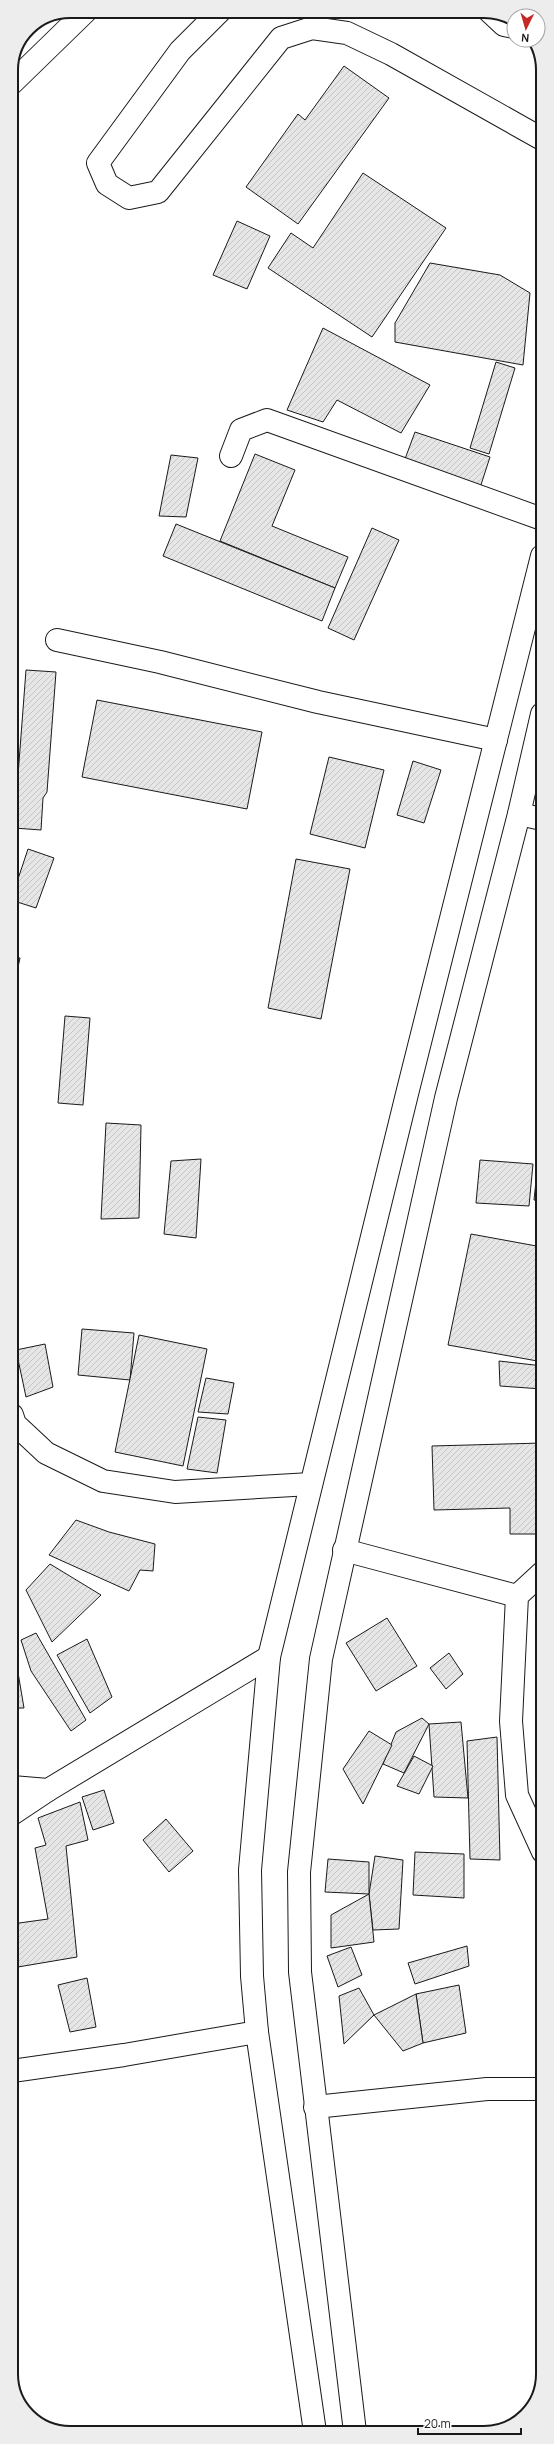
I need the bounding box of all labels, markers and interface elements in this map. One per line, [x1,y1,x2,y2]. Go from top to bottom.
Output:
north arrow [506,8,546,48]
text: N [520,31,530,46]
scale bar [418,2410,521,2436]
text: 20 m [424,2415,451,2432]

